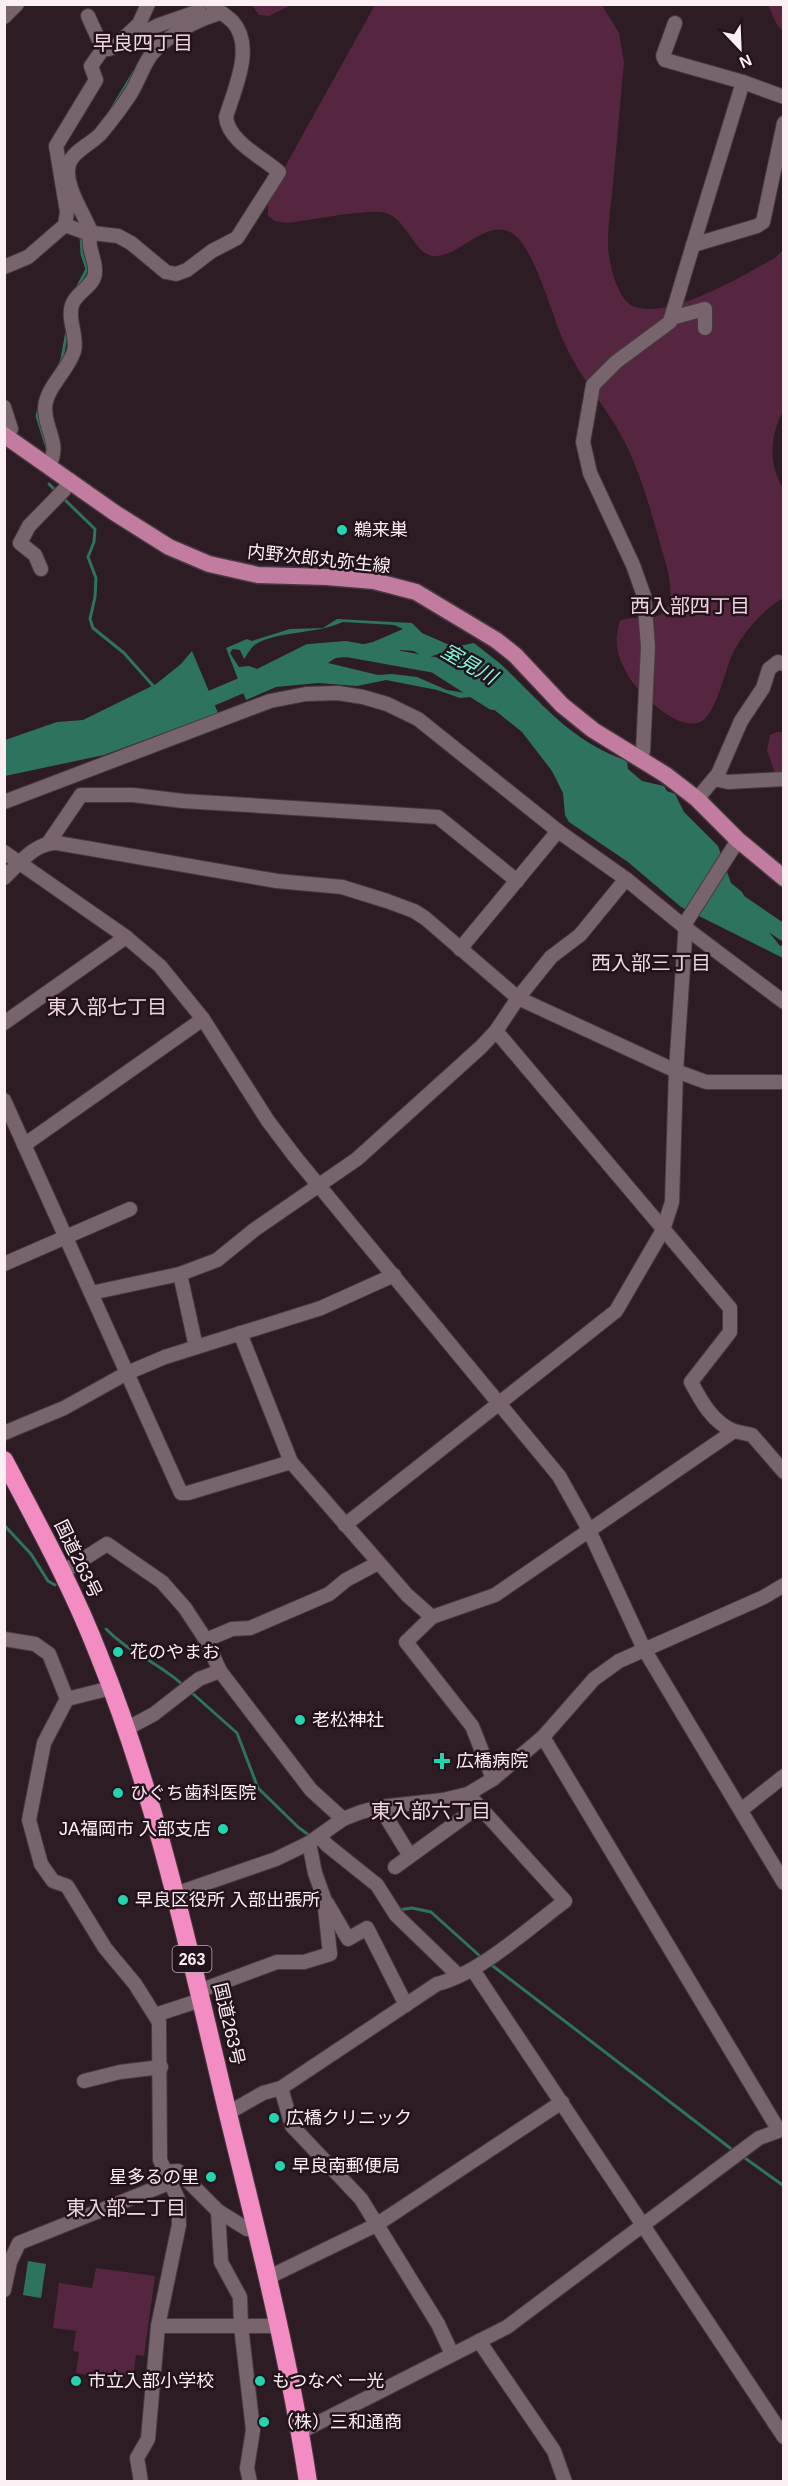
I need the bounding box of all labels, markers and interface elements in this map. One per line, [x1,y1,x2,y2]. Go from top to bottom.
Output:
north arrow [710,18,770,78]
district label: 早良四丁目 [93,32,193,54]
text: N [737,51,754,71]
place label: 鵜来巣 [354,520,408,540]
marker: 鵜来巣 [335,523,349,537]
street label: 内野次郎丸弥生線 [246,542,392,576]
district label: 西入部四丁目 [630,595,750,617]
water label: 室見川 [438,639,502,690]
district label: 西入部三丁目 [591,952,711,974]
district label: 東入部七丁目 [47,996,167,1018]
street label: 国道263号 [51,1517,105,1601]
place label: 花のやまお [130,1642,220,1662]
marker: 花のやまお [111,1645,125,1659]
place label: 老松神社 [312,1710,384,1730]
marker: 老松神社 [293,1713,307,1727]
place label: 広橋病院 [456,1751,528,1771]
marker: 広橋病院 [433,1752,451,1770]
place label: ひぐち歯科医院 [130,1783,256,1803]
marker: ひぐち歯科医院 [111,1786,125,1800]
district label: 東入部六丁目 [371,1800,491,1822]
place label: JA福岡市 入部支店 [59,1819,211,1839]
marker: JA福岡市 入部支店 [216,1822,230,1836]
place label: 早良区役所 入部出張所 [135,1890,320,1910]
marker: 早良区役所 入部出張所 [116,1893,130,1907]
road number: 263 [172,1946,212,1972]
street label: 国道263号 [210,1981,248,2067]
place label: 広橋クリニック [286,2108,412,2128]
marker: 広橋クリニック [267,2111,281,2125]
place label: 早良南郵便局 [292,2156,400,2176]
marker: 早良南郵便局 [273,2159,287,2173]
place label: 星多るの里 [109,2167,199,2187]
marker: 星多るの里 [204,2170,218,2184]
district label: 東入部二丁目 [66,2197,186,2219]
place label: 市立入部小学校 [88,2371,214,2391]
place label: もつなべ 一光 [272,2371,384,2391]
marker: 市立入部小学校 [69,2374,83,2388]
marker: もつなべ 一光 [253,2374,267,2388]
place label: （株）三和通商 [276,2412,402,2432]
marker: （株）三和通商 [257,2415,271,2429]

